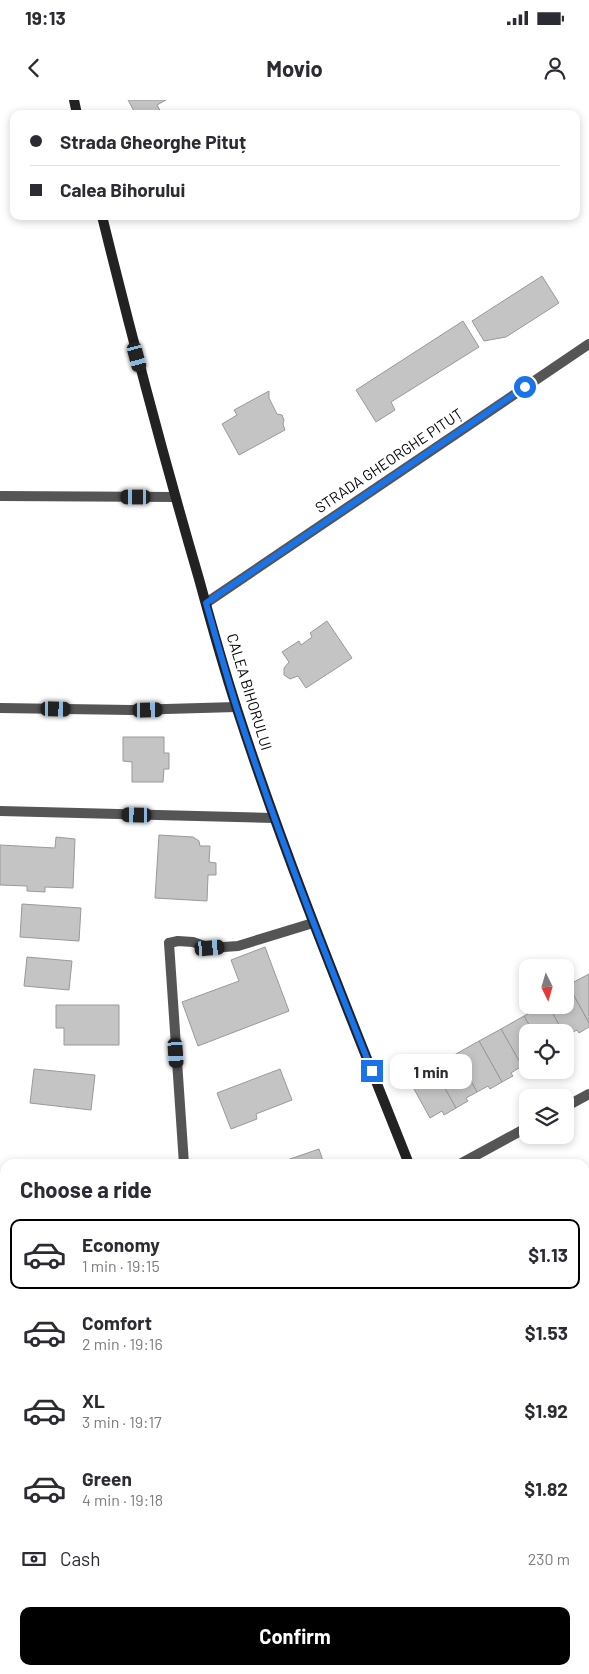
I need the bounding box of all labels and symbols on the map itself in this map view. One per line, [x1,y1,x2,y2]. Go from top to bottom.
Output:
car [125,341,148,373]
route start [514,376,536,398]
street label: STRADA GHEORGHE PITUȚ [311,404,466,516]
car [121,490,151,505]
street label: CALEA BIHORULUI [224,631,276,752]
car [40,701,71,717]
car [132,702,163,718]
car [121,807,152,823]
car [194,939,225,957]
north arrow [519,959,574,1014]
car [167,1038,184,1068]
callout: 1 min [390,1054,472,1088]
route end [361,1060,383,1082]

